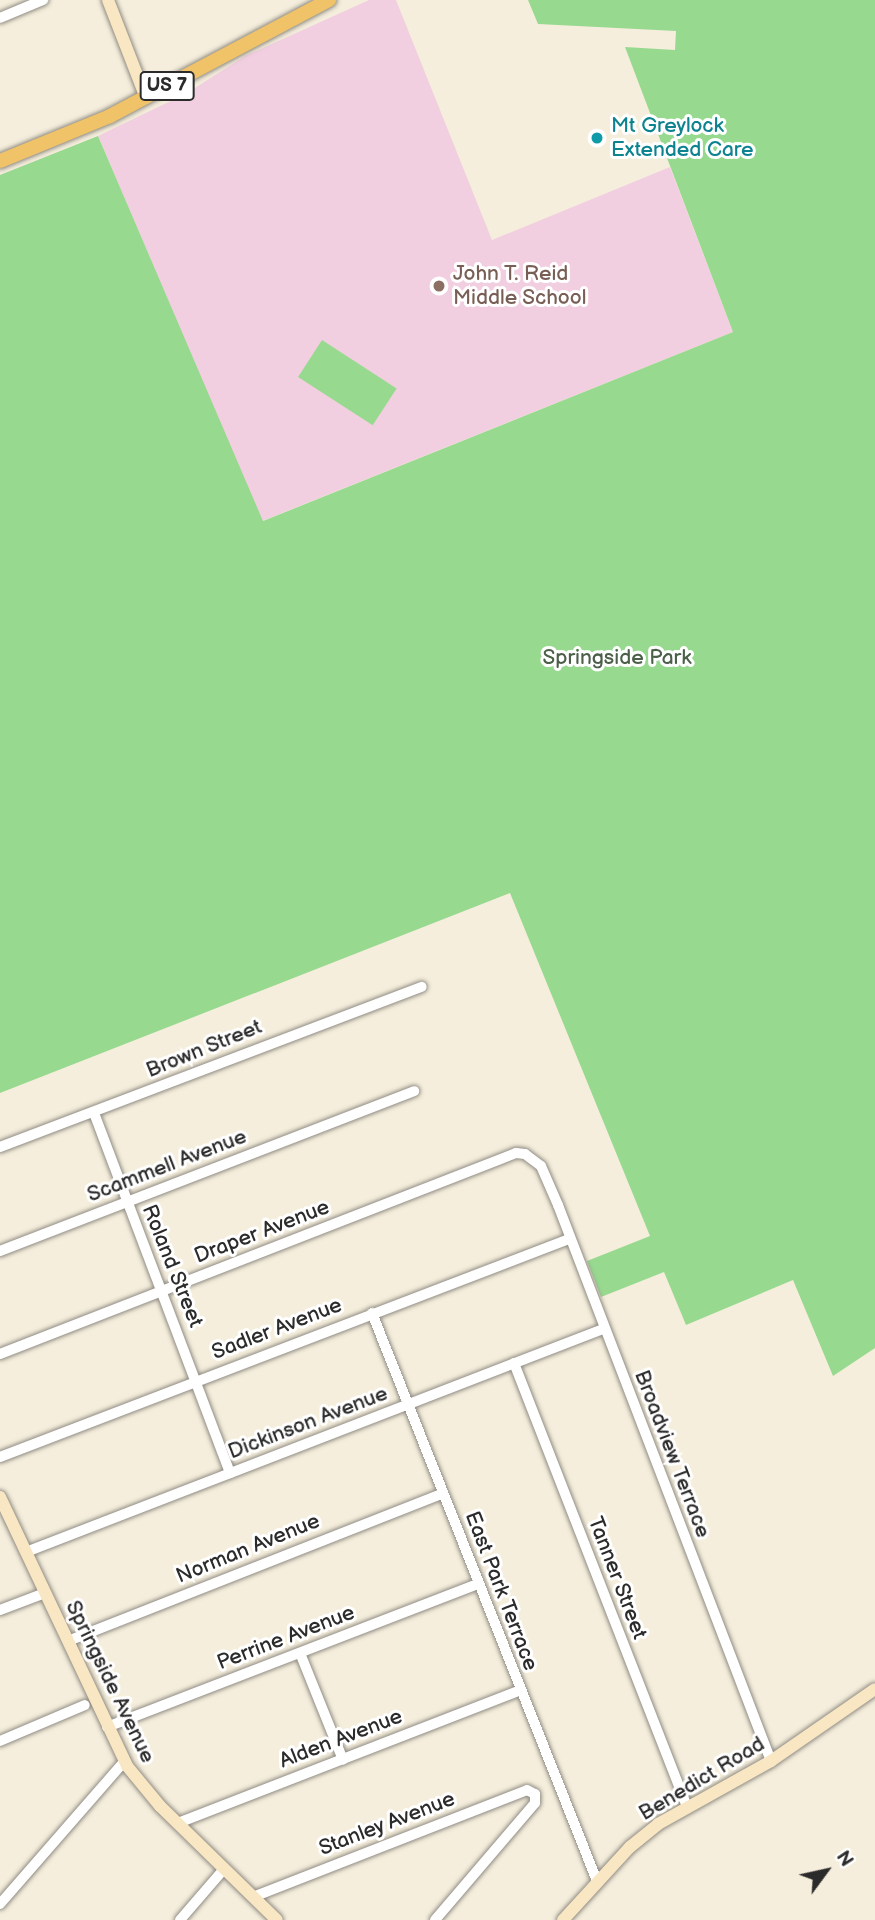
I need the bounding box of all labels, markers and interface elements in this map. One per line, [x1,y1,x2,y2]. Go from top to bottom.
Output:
road number: US 7 [139,71,195,102]
place label: Mt Greylock Extended Care [611,113,753,163]
marker: Mt Greylock Extended Care [589,130,605,146]
place label: John T. Reid Middle School [453,261,587,311]
marker: John T. Reid Middle School [431,278,447,294]
park label: Springside Park [543,645,691,671]
street label: Brown Street [142,1014,266,1084]
street label: Scammell Avenue [84,1124,250,1208]
street label: Draper Avenue [191,1195,333,1269]
street label: Roland Street [136,1201,208,1331]
street label: Sadler Avenue [208,1293,346,1365]
street label: Broadview Terrace [628,1367,716,1541]
street label: Dickinson Avenue [225,1381,391,1465]
street label: East Park Terrace [459,1508,543,1674]
street label: Norman Avenue [173,1509,323,1589]
street label: Tanner Street [582,1513,652,1643]
street label: Springside Avenue [60,1597,160,1767]
street label: Perrine Avenue [214,1600,358,1676]
street label: Alden Avenue [276,1704,406,1774]
street label: Benedict Road [635,1732,769,1826]
street label: Stanley Avenue [315,1786,459,1862]
north arrow [791,1836,861,1906]
text: N [830,1847,858,1872]

